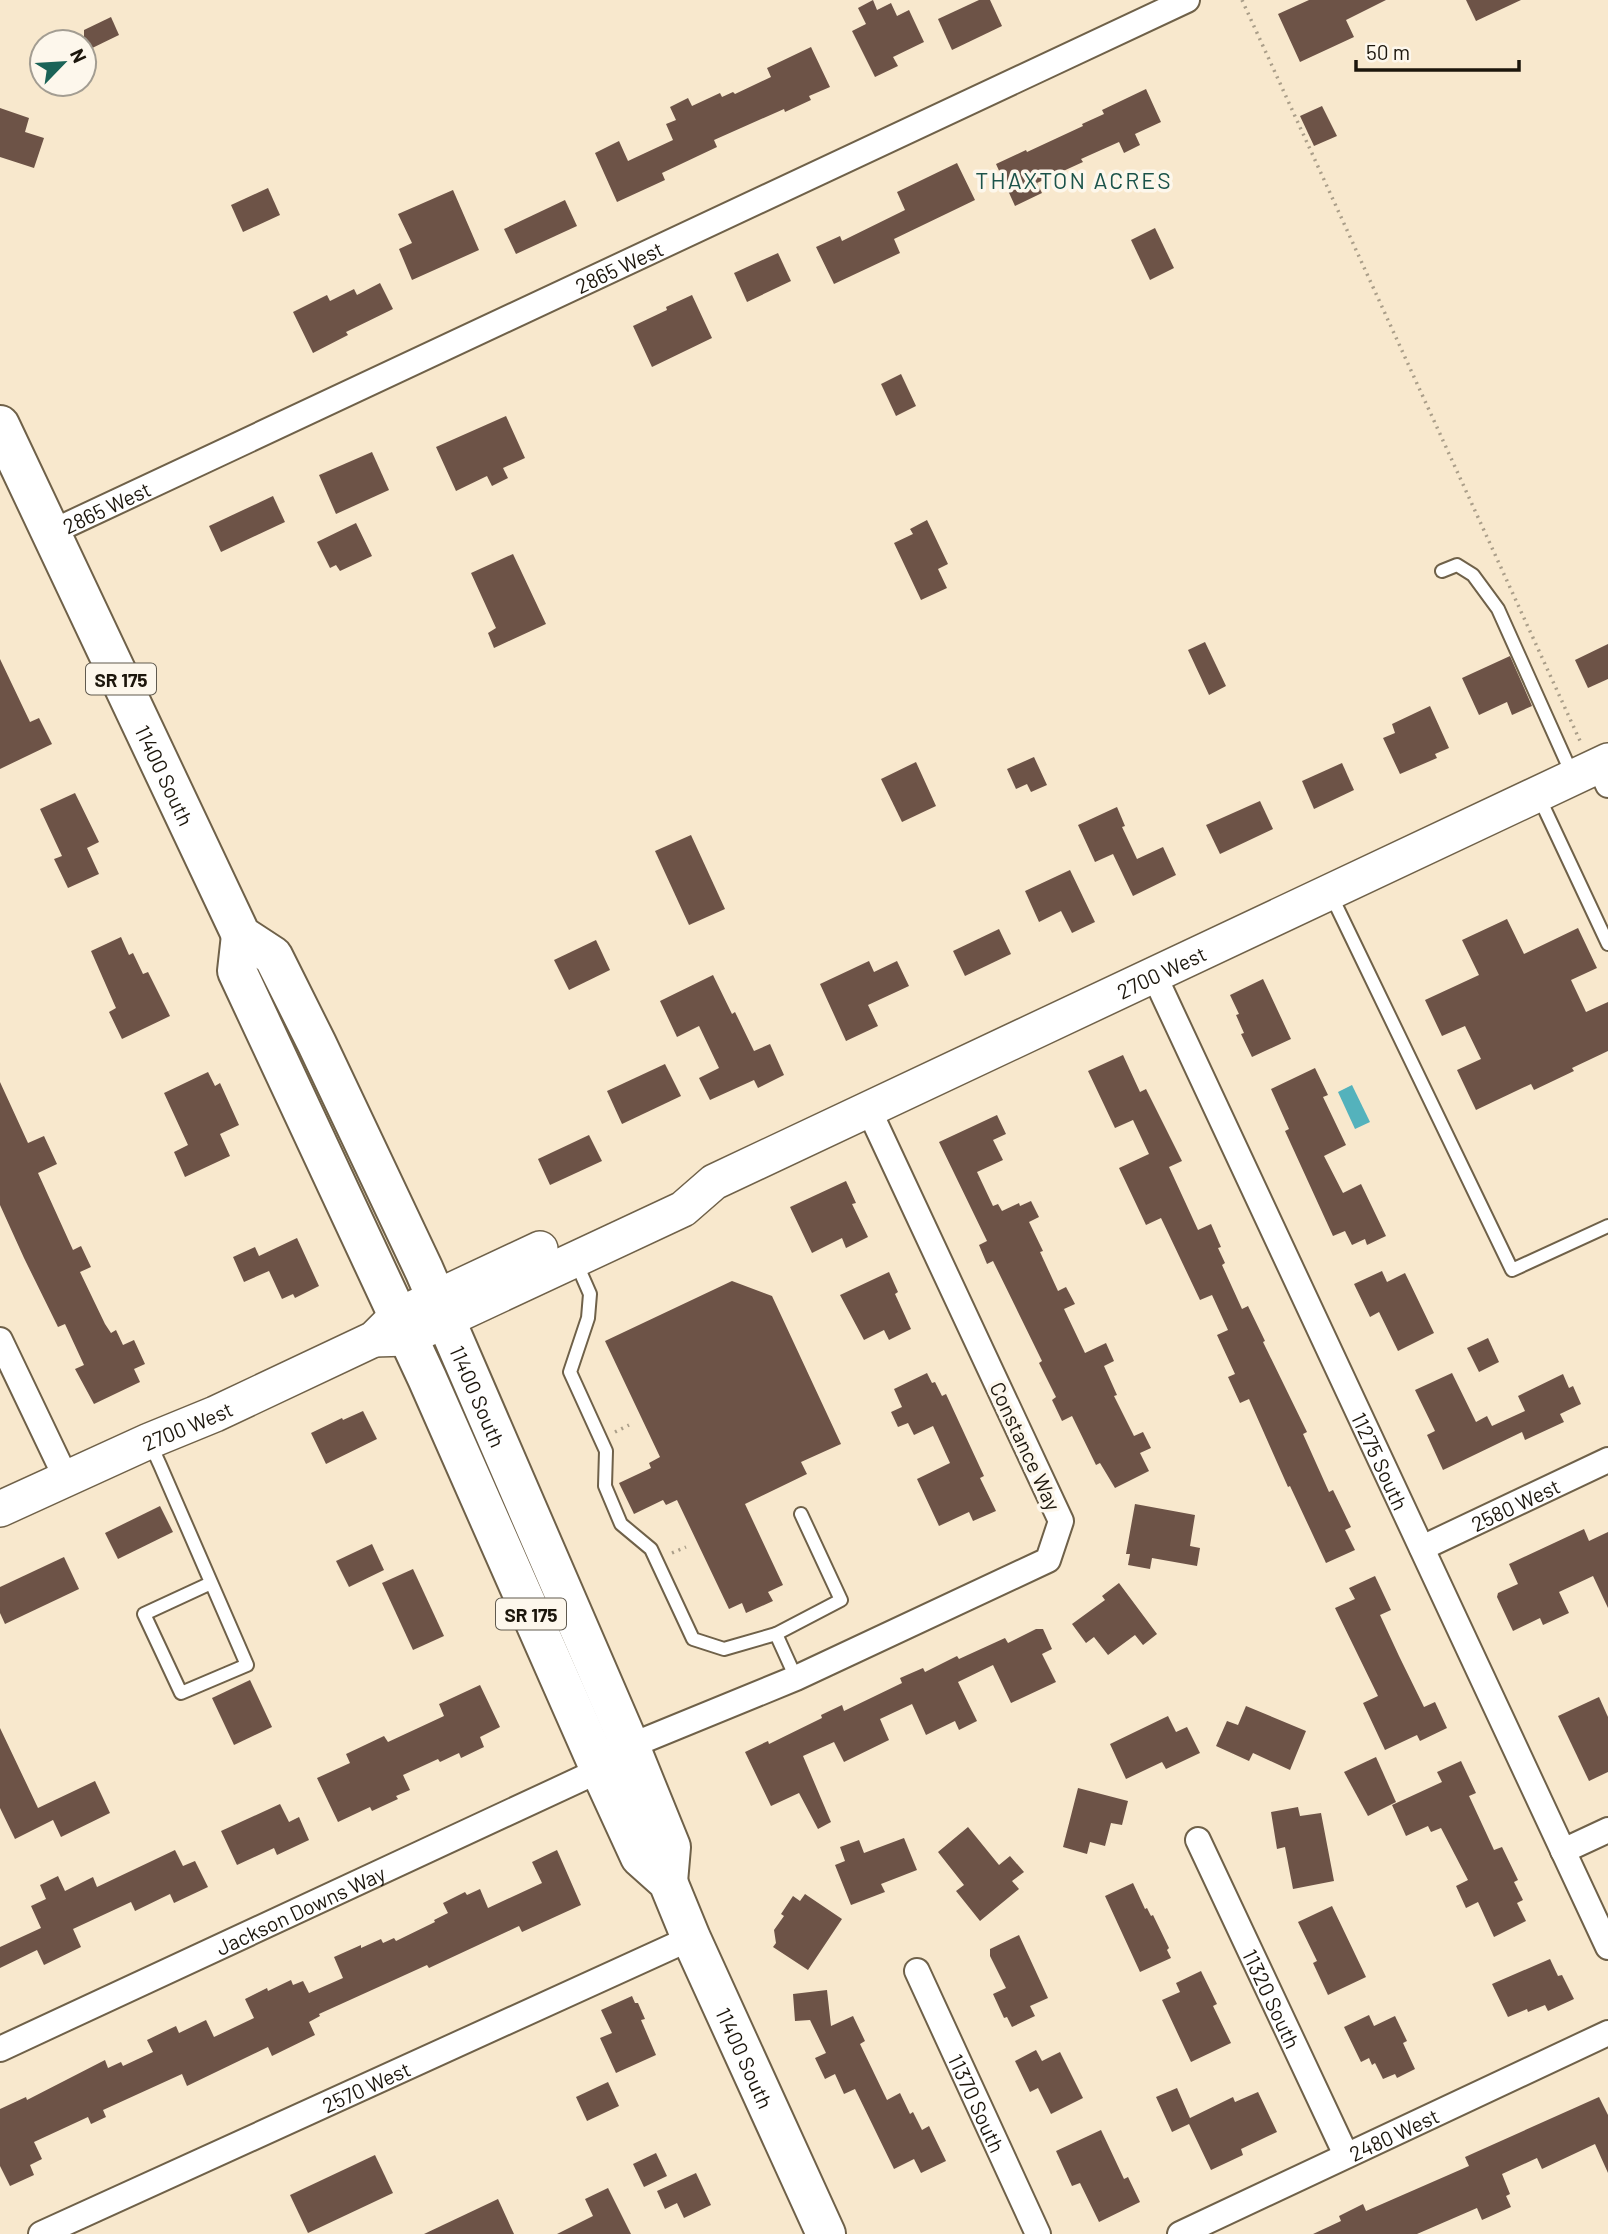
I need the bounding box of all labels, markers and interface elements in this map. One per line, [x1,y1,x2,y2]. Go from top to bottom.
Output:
north arrow [28,28,98,98]
scale bar [1356,28,1519,72]
text: 50 m [1366,39,1410,64]
text: N [66,45,92,66]
district label: THAXTON ACRES [975,166,1173,194]
street label: 2865 West [571,235,667,298]
street label: 2865 West [58,475,154,538]
road number: SR 175 [86,664,156,694]
street label: 11400 South [131,721,200,829]
street label: 2700 West [1113,940,1210,1003]
street label: 11400 South [446,1341,511,1451]
street label: Constance Way [985,1378,1067,1515]
street label: 2700 West [138,1395,236,1455]
street label: 11275 South [1347,1408,1414,1513]
street label: 2580 West [1467,1472,1564,1536]
road number: SR 175 [496,1598,566,1630]
street label: Jackson Downs Way [212,1859,389,1960]
street label: 11320 South [1238,1945,1306,2052]
street label: 11400 South [712,2003,779,2112]
street label: 11370 South [944,2050,1011,2156]
street label: 2570 West [318,2055,414,2117]
street label: 2480 West [1345,2102,1442,2165]

